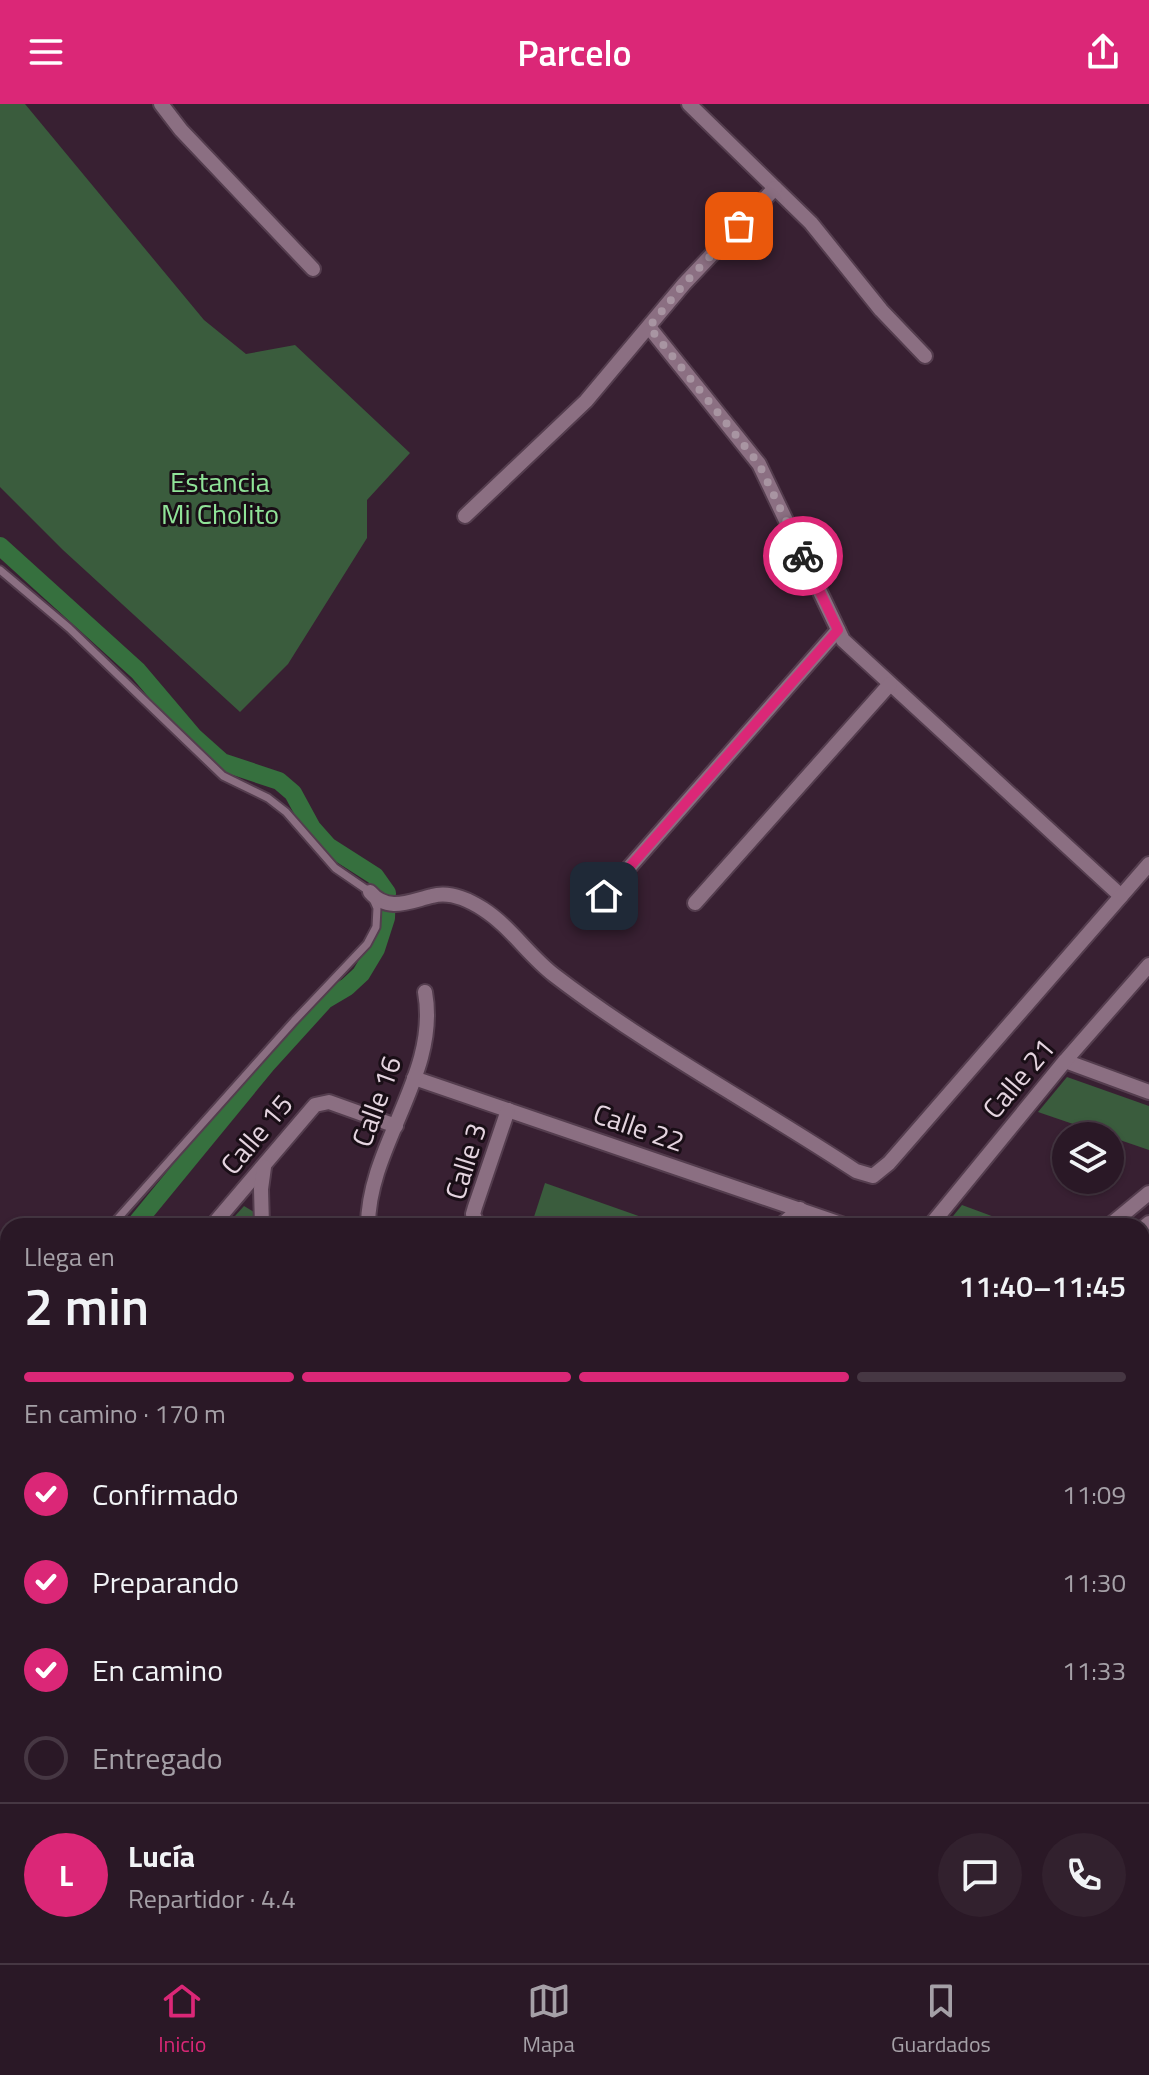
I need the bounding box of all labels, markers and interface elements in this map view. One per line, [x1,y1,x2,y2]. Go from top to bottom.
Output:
text: Parcelo [517,25,632,80]
icon: menu [24,30,68,74]
icon: share [1081,30,1125,74]
pin [705,192,773,260]
icon: bag [717,204,761,248]
park label: Estancia Mi Cholito [161,460,279,535]
courier [763,516,843,596]
icon: bike [781,534,825,578]
pin [570,862,638,930]
icon: home [582,874,626,918]
street label: Calle 21 [971,1028,1065,1128]
street label: Calle 16 [340,1050,412,1152]
street label: Calle 15 [209,1084,303,1184]
street label: Calle 22 [588,1091,690,1163]
street label: Calle 3 [433,1117,497,1205]
map controls [1052,1122,1124,1194]
button: layers [1052,1122,1124,1194]
text: Llega en [24,1237,115,1276]
text: 11:40–11:45 [959,1263,1126,1309]
text: 2 min [24,1266,149,1345]
text: En camino · 170 m [24,1394,226,1433]
text: Confirmado [92,1471,239,1517]
icon: check [24,1472,68,1516]
text: 11:09 [1062,1475,1126,1514]
text: Preparando [92,1559,239,1605]
icon: check [24,1560,68,1604]
text: 11:30 [1062,1563,1126,1602]
text: En camino [92,1647,223,1693]
icon: check [24,1648,68,1692]
text: 11:33 [1062,1651,1126,1690]
text: Entregado [92,1735,223,1781]
text: Lucía [128,1833,195,1879]
button: chat [938,1833,1022,1917]
button: phone [1042,1833,1126,1917]
text: L [59,1852,73,1898]
text: Repartidor · 4.4 [128,1879,296,1918]
tab: Inicio [158,1979,206,2061]
tab: Mapa [523,1979,575,2061]
tab: Guardados [891,1979,991,2061]

